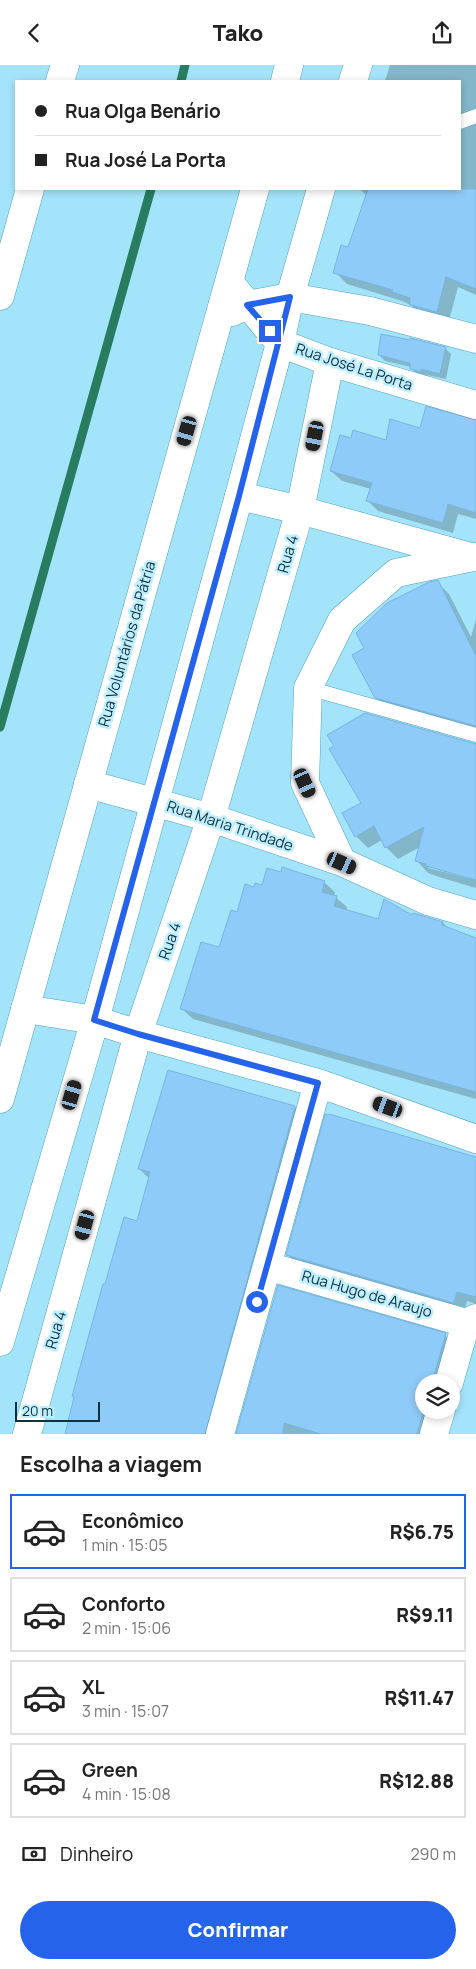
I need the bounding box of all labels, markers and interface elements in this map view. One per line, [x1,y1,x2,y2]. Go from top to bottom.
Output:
text: Tako [213,18,263,48]
icon: back [20,19,48,47]
icon: share [428,19,456,47]
text: Rua Olga Benário [65,98,221,124]
text: Rua José La Porta [65,147,226,173]
route end [259,320,281,342]
street label: Rua José La Porta [293,338,415,395]
car [175,415,198,447]
car [304,420,325,452]
street label: Rua 4 [272,532,303,575]
street label: Rua Voluntários da Pátria [93,559,160,729]
car [292,766,317,800]
street label: Rua Maria Trindade [164,795,296,856]
car [325,850,358,876]
street label: Rua 4 [153,919,186,962]
car [60,1079,83,1111]
car [371,1095,404,1119]
car [73,1209,96,1241]
street label: Rua Hugo de Araujo [299,1265,435,1322]
route start [246,1291,268,1313]
street label: Rua 4 [40,1308,71,1351]
map controls [415,1374,460,1419]
button: layers [415,1374,460,1419]
scale bar [15,1399,100,1422]
text: 20 m [22,1401,53,1420]
text: Escolha a viagem [20,1449,202,1479]
text: Econômico [82,1508,184,1534]
icon: car [22,1509,67,1554]
text: R$6.75 [390,1519,454,1545]
text: 1 min · 15:05 [82,1534,168,1556]
text: Conforto [82,1591,165,1617]
icon: car [22,1592,67,1637]
text: R$9.11 [396,1602,454,1628]
text: 2 min · 15:06 [82,1617,171,1639]
text: XL [82,1674,105,1700]
icon: car [22,1675,67,1720]
text: R$11.47 [384,1685,454,1711]
text: 3 min · 15:07 [82,1700,169,1722]
text: Green [82,1757,138,1783]
icon: car [22,1758,67,1803]
text: R$12.88 [379,1768,454,1794]
text: 4 min · 15:08 [82,1783,171,1805]
icon: cash [20,1840,48,1868]
text: Dinheiro [60,1841,133,1867]
text: 290 m [410,1843,456,1865]
button: Confirmar [20,1901,456,1959]

